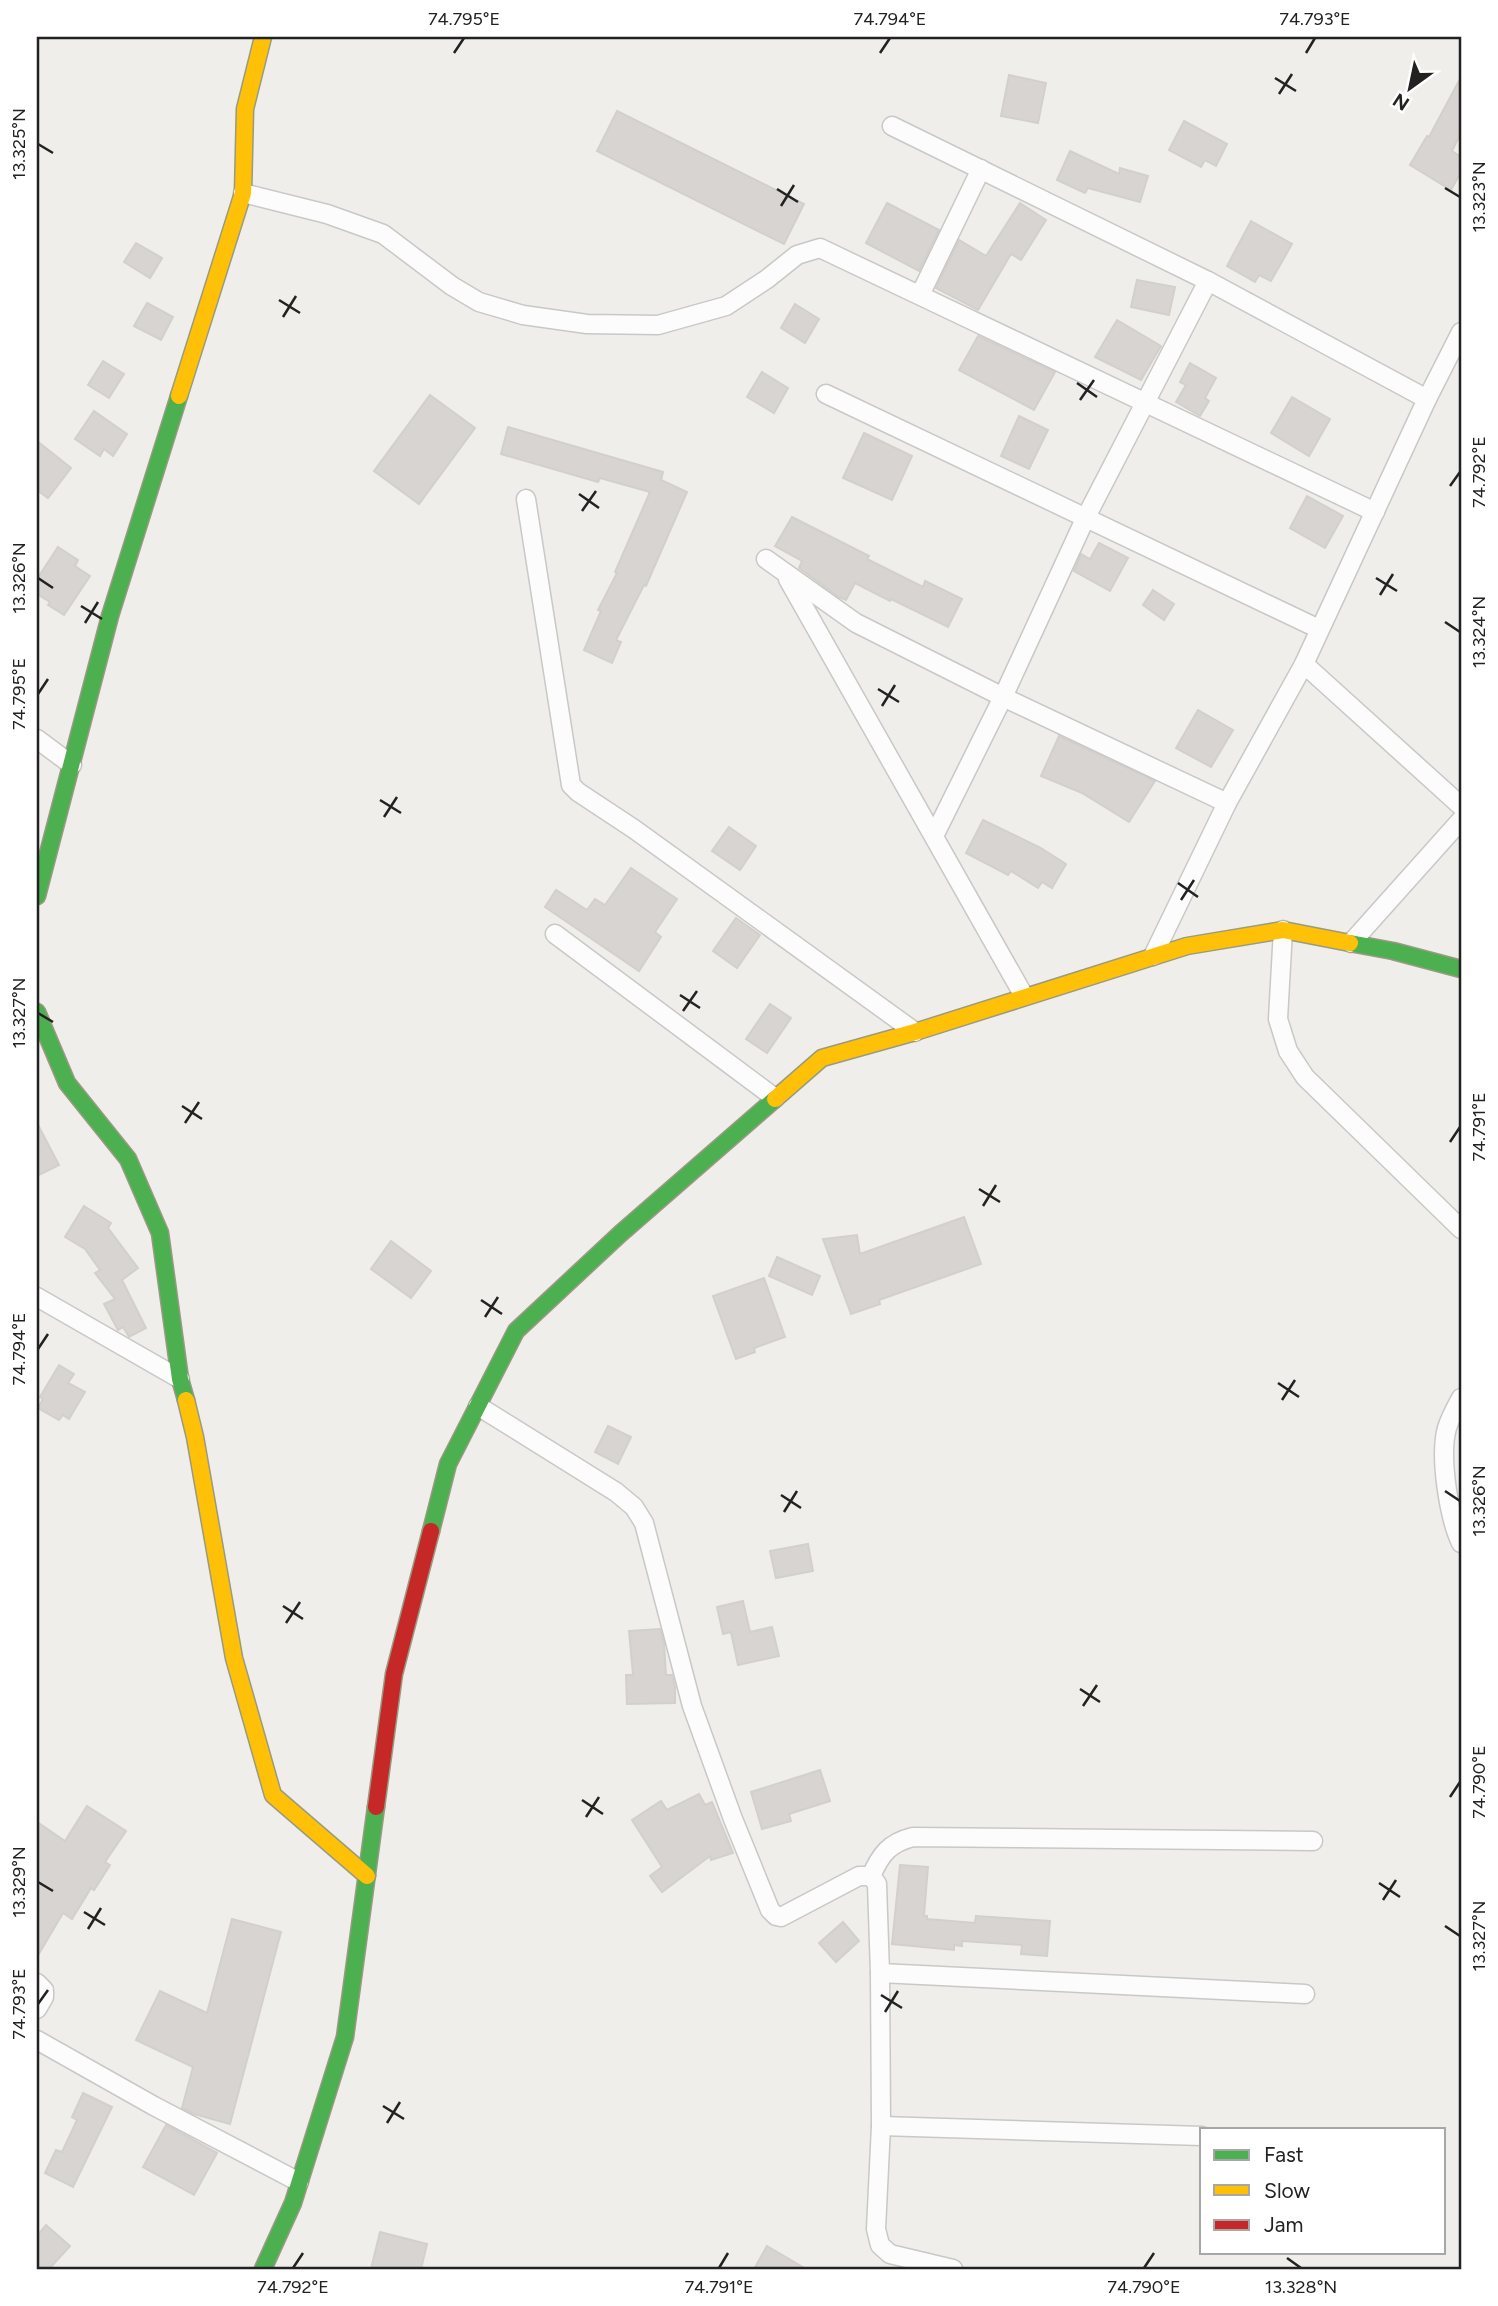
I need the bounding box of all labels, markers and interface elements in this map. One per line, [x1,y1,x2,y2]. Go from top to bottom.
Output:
text: 74.795°E [428,8,500,30]
text: 74.794°E [854,8,926,30]
text: 74.793°E [1279,8,1351,30]
north arrow [1376,52,1446,122]
text: N [1389,88,1413,115]
text: 13.325°N [8,108,30,180]
text: 13.323°N [1468,161,1490,233]
text: 74.792°E [1468,436,1490,508]
text: 13.326°N [8,542,30,614]
text: 13.324°N [1468,596,1490,668]
text: 74.795°E [8,658,30,730]
text: 13.327°N [8,977,30,1049]
text: 74.791°E [1468,1092,1490,1162]
text: 74.794°E [8,1313,30,1385]
text: 13.326°N [1468,1465,1490,1537]
text: 74.790°E [1468,1745,1490,1819]
text: 13.329°N [8,1846,30,1918]
text: 13.327°N [1468,1900,1490,1972]
text: 74.793°E [8,1968,30,2040]
legend [1200,2128,1446,2254]
text: Fast [1264,2142,1304,2167]
text: Slow [1264,2178,1310,2203]
text: Jam [1264,2212,1303,2237]
text: 74.792°E [257,2276,329,2298]
text: 74.791°E [684,2276,754,2298]
text: 74.790°E [1107,2276,1181,2298]
text: 13.328°N [1265,2276,1337,2298]

